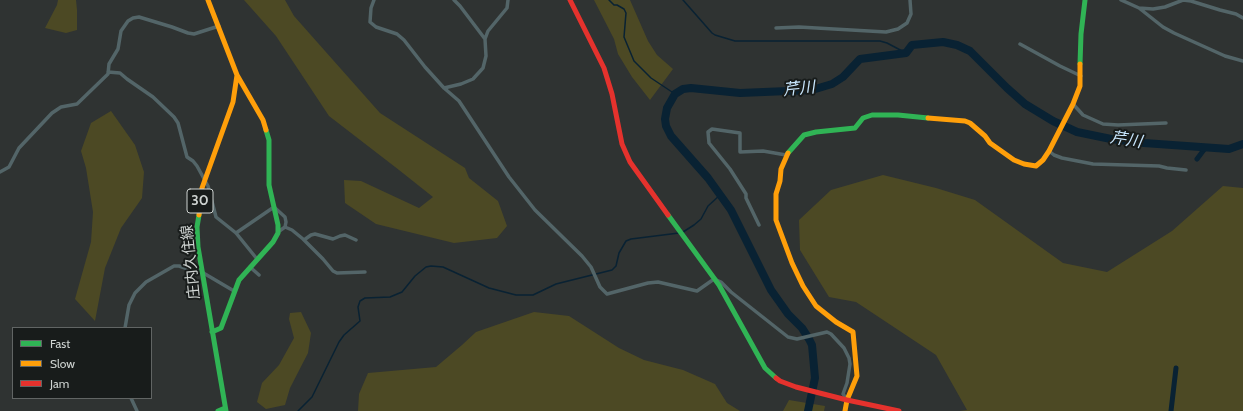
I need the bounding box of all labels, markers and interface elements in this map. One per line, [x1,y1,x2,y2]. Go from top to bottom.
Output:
water label: 芹川 [782,78,816,100]
water label: 芹川 [1109,128,1143,152]
road number: 30 [187,189,213,213]
street label: 庄内久住線 [178,224,204,300]
legend [12,327,152,399]
text: Fast [50,336,70,351]
text: Slow [50,356,75,371]
text: Jam [50,376,69,391]

